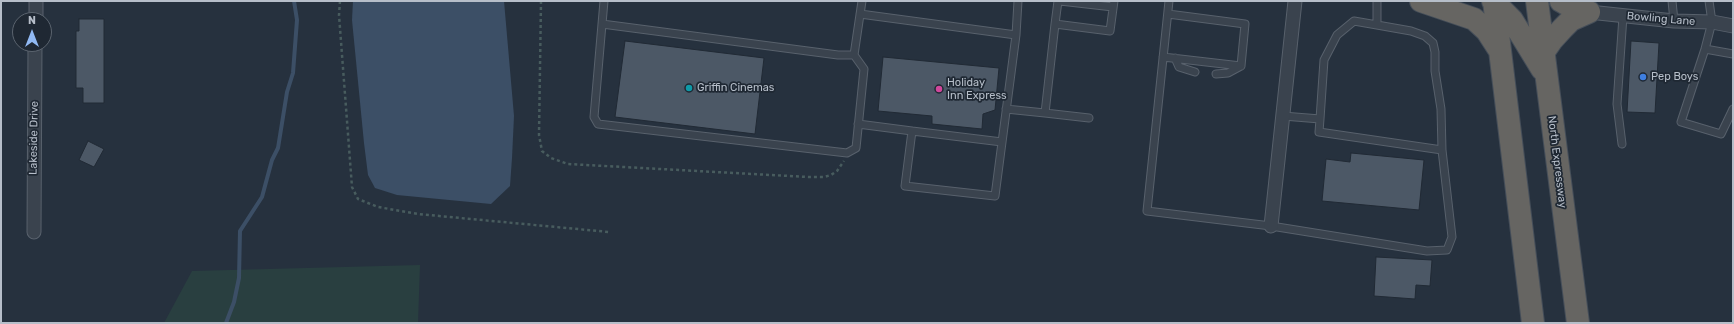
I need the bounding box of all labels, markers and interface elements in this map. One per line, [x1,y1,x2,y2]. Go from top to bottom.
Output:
street label: Bowling Lane [1626,9,1696,29]
north arrow [12,12,52,52]
text: N [28,14,36,27]
place label: Pep Boys [1651,70,1698,84]
marker: Pep Boys [1638,72,1648,82]
place label: Holiday Inn Express [947,76,1007,102]
place label: Griffin Cinemas [697,81,774,95]
marker: Griffin Cinemas [684,83,694,93]
marker: Holiday Inn Express [934,84,944,94]
street label: Lakeside Drive [27,101,41,175]
street label: North Expressway [1545,115,1569,209]

